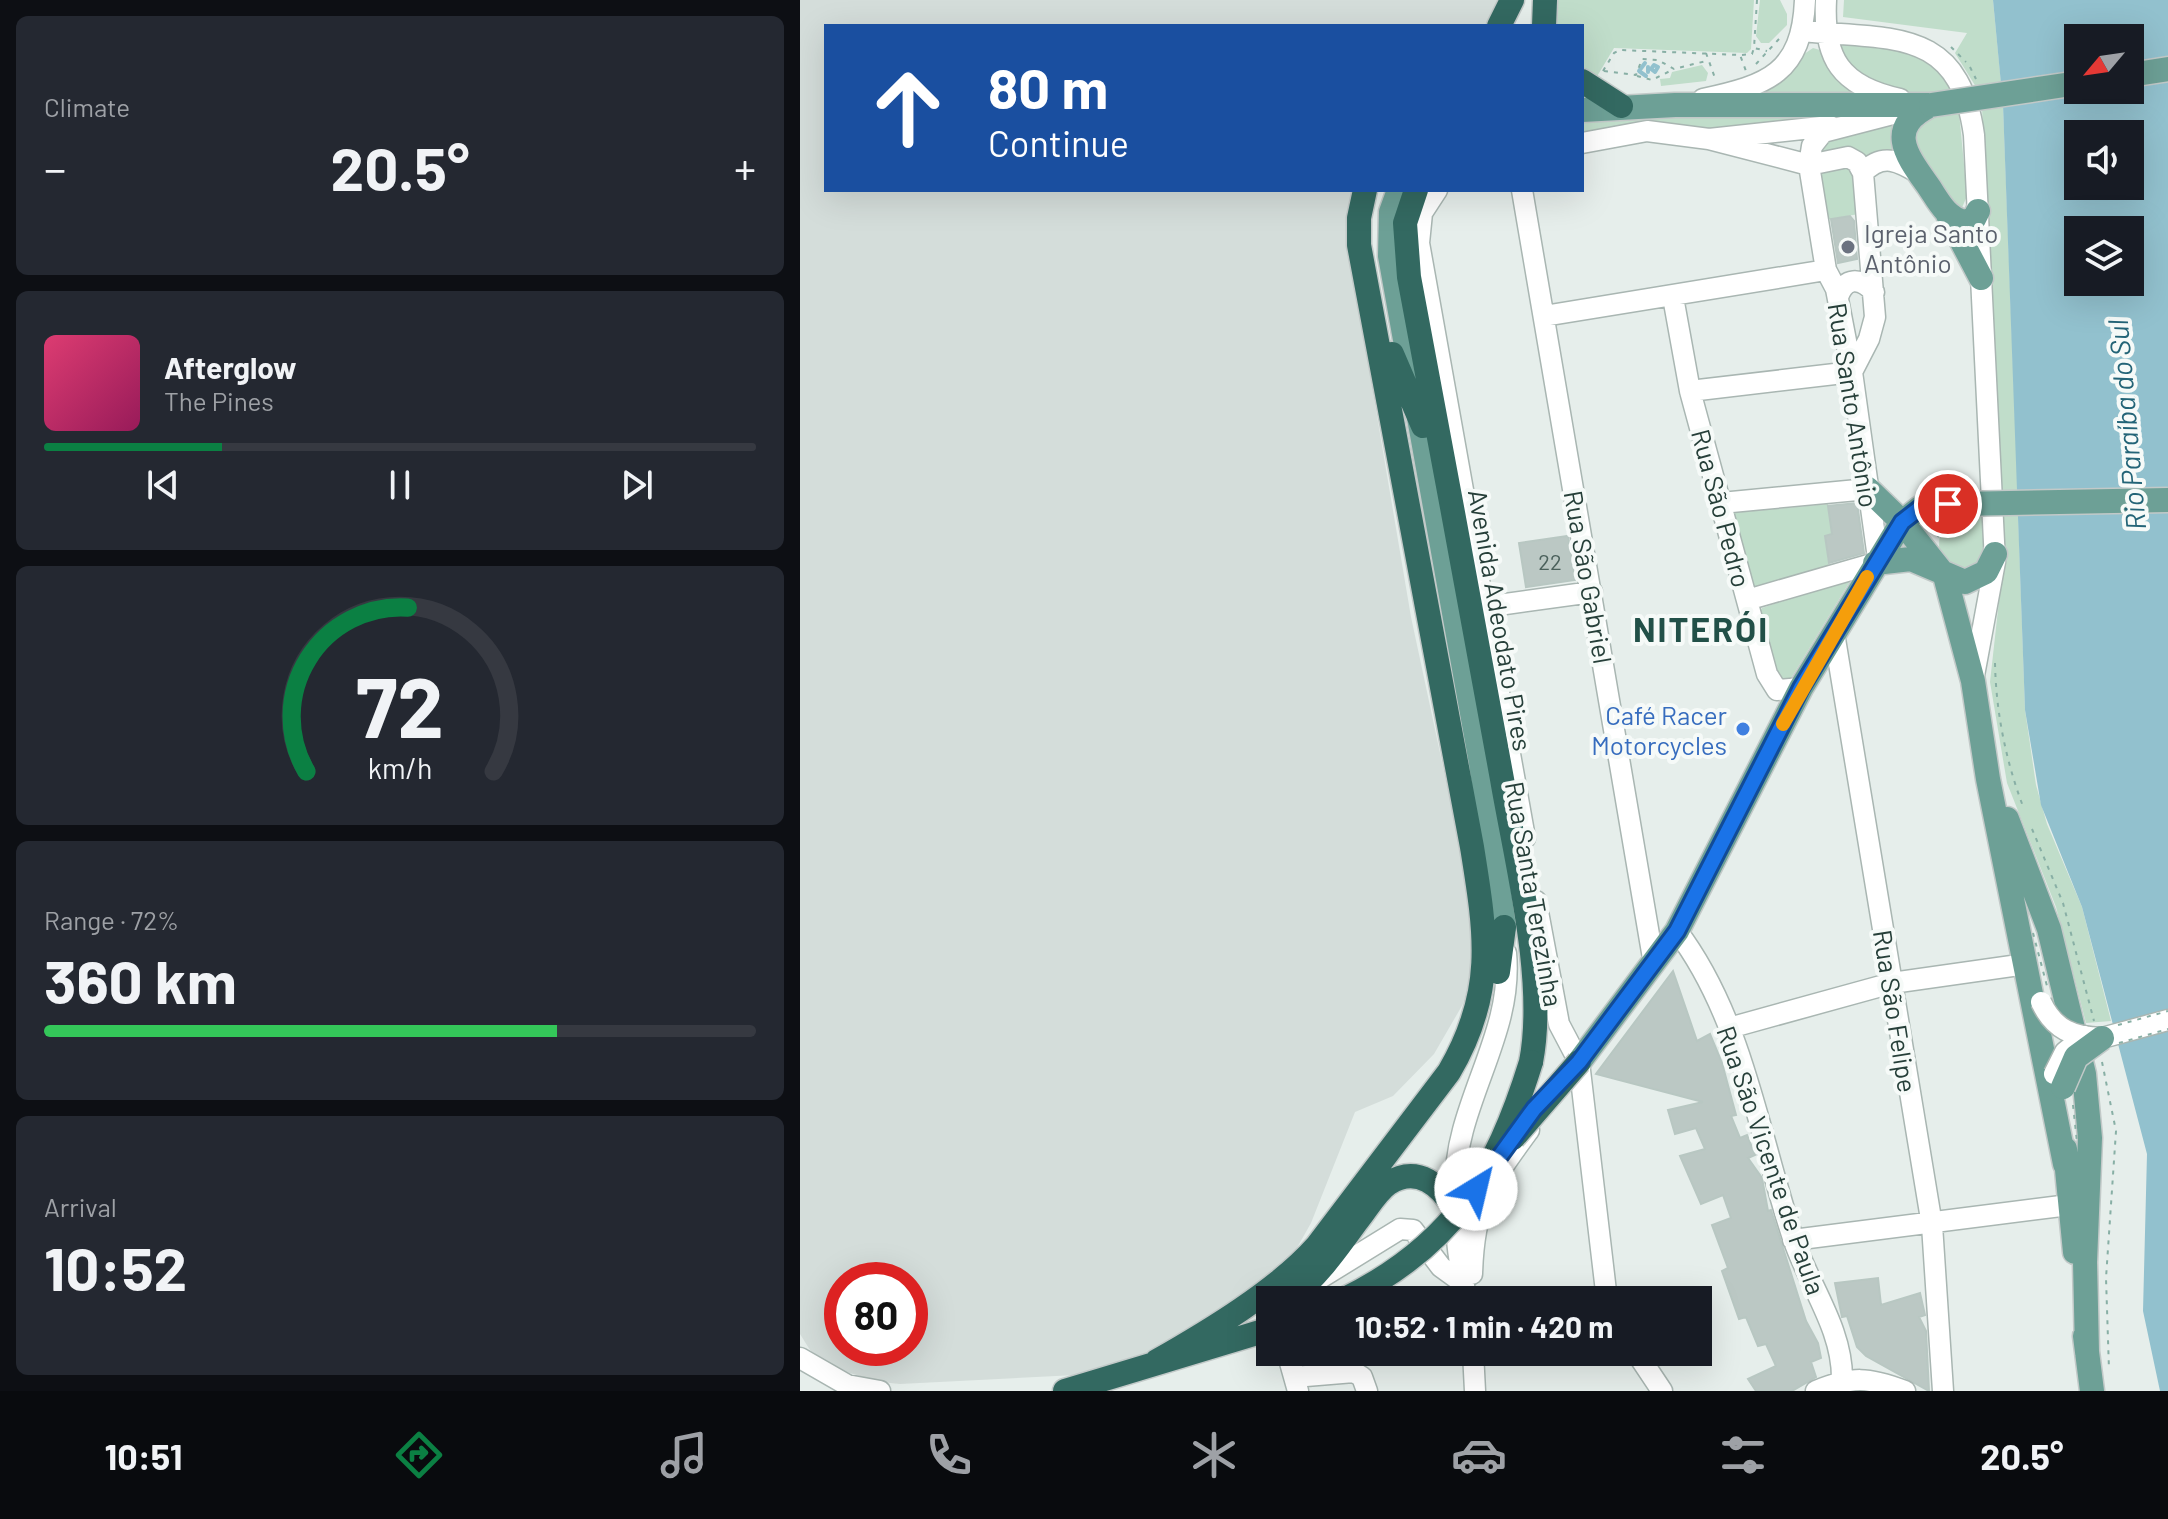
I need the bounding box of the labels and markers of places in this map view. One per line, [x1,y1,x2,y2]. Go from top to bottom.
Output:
place label: Igreja Santo Antônio [1864,217,1998,278]
marker: Igreja Santo Antônio [1839,238,1857,256]
pin [1914,470,1982,538]
place label: Café Racer Motorcycles [1591,699,1728,760]
marker: Café Racer Motorcycles [1734,720,1752,738]

